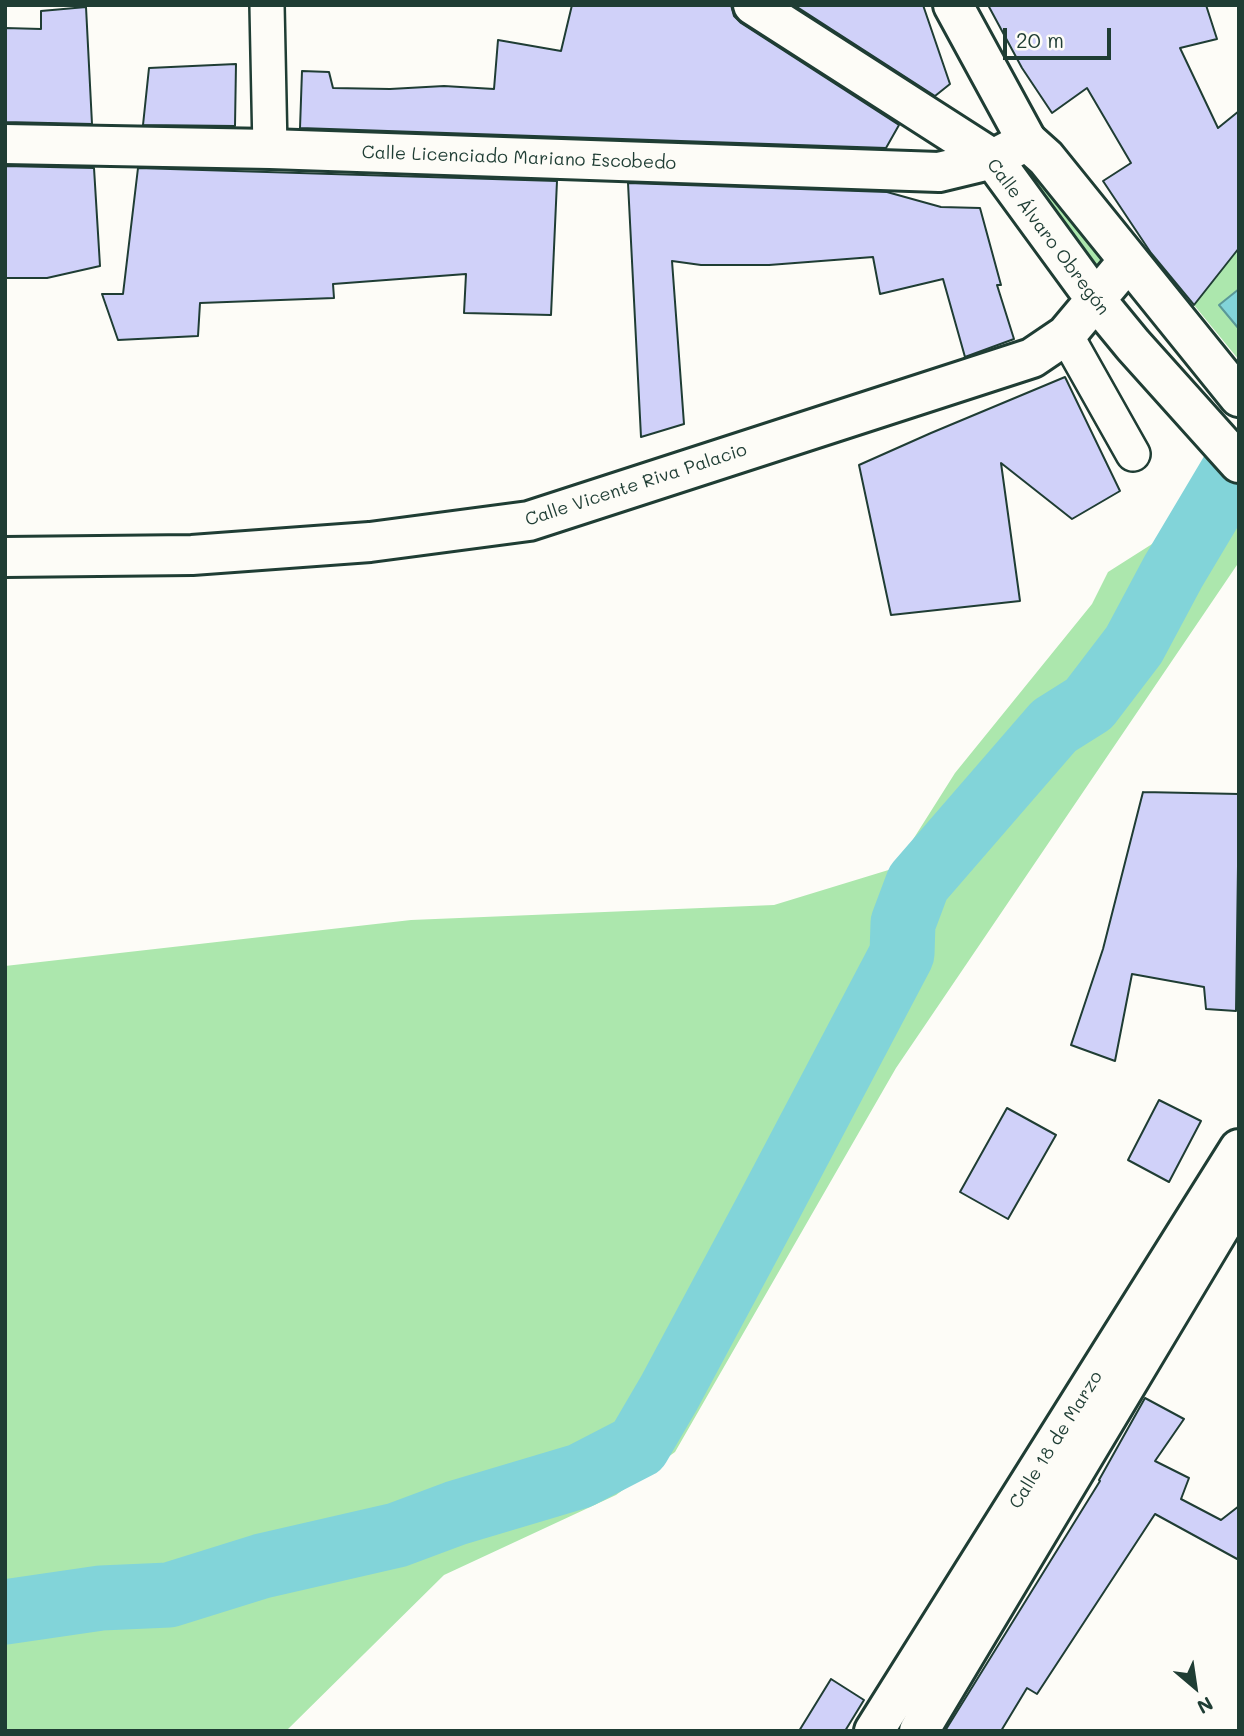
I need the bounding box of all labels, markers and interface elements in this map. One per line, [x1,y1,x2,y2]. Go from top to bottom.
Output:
scale bar [1006,14,1114,58]
text: 20 m [1016,26,1064,53]
street label: Calle Licenciado Mariano Escobedo [361,142,677,174]
street label: Calle Álvaro Obregón [982,155,1114,319]
street label: Calle Vicente Riva Palacio [522,439,750,531]
street label: Calle 18 de Marzo [1005,1367,1107,1513]
north arrow [1160,1652,1230,1722]
text: N [1193,1691,1218,1720]

